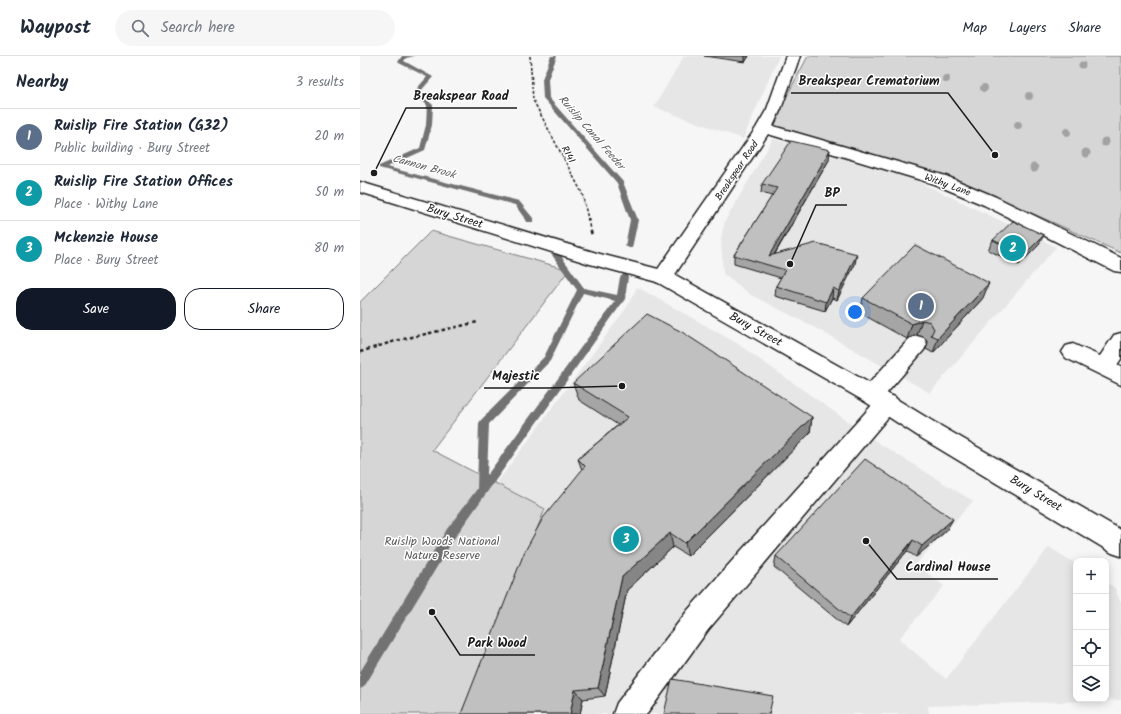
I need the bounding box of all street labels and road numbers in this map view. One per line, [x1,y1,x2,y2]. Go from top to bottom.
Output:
street label: Breakspear Road [711,137,763,204]
street label: R141 [557,143,579,166]
street label: Withy Lane [922,169,973,201]
street label: Bury Street [424,199,486,234]
street label: Bury Street [726,307,786,352]
street label: Bury Street [1006,470,1066,517]

